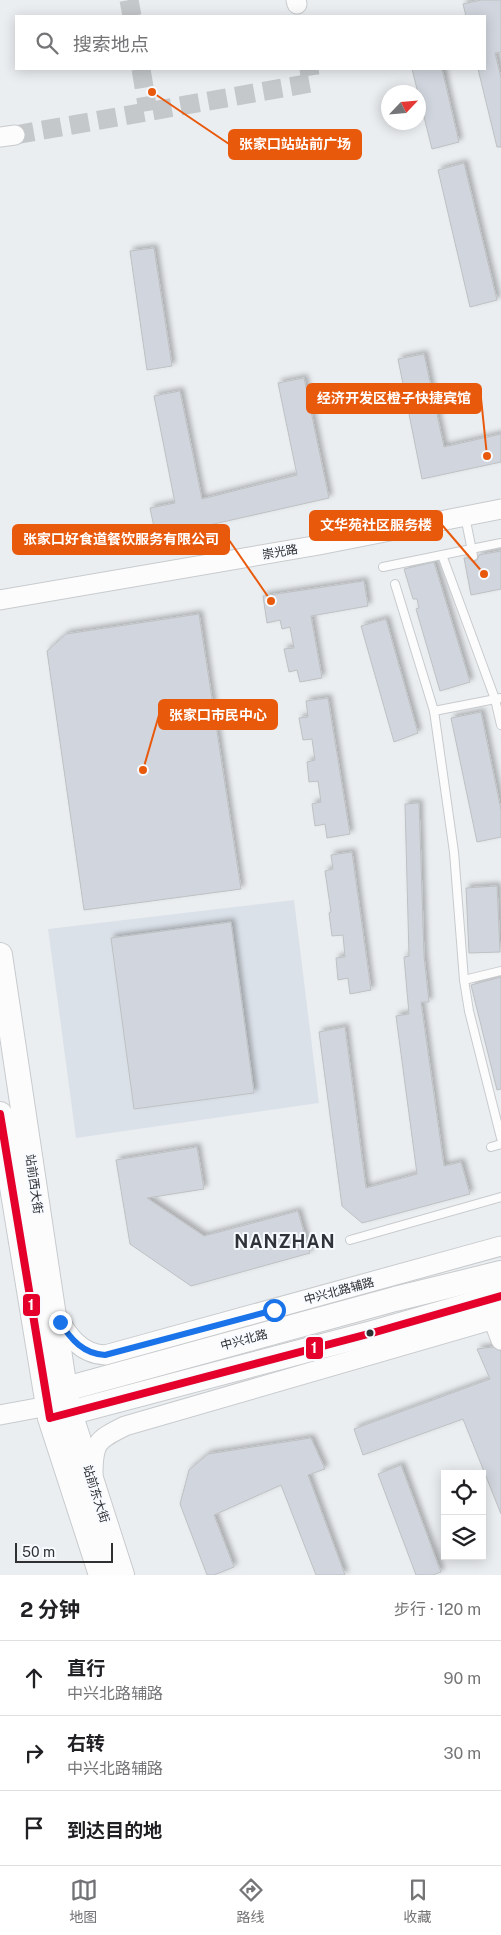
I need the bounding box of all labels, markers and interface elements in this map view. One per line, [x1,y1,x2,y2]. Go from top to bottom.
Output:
search box [15,15,486,70]
icon: search [33,29,61,57]
text: 搜索地点 [73,33,149,55]
north arrow [381,85,426,130]
callout: 张家口站站前广场 [229,130,361,159]
text: 张家口站站前广场 [239,136,351,152]
callout: 经济开发区橙子快捷宾馆 [307,384,481,413]
text: 经济开发区橙子快捷宾馆 [317,390,471,406]
callout: 文华苑社区服务楼 [310,511,442,540]
text: 文华苑社区服务楼 [320,517,432,533]
callout: 张家口好食道餐饮服务有限公司 [13,525,229,554]
text: 张家口好食道餐饮服务有限公司 [23,531,219,547]
street label: 崇光路 [261,542,299,562]
callout: 张家口市民中心 [159,700,277,729]
text: 张家口市民中心 [169,707,267,723]
street label: 站前西大街 [23,1153,45,1215]
district label: NANZHAN [234,1231,336,1252]
street label: 中兴北路辅路 [302,1275,376,1307]
line badge: 1 [22,1293,41,1317]
text: 1 [28,1297,34,1313]
route start [263,1299,286,1322]
route end [49,1311,72,1334]
street label: 中兴北路 [219,1327,269,1353]
unlabelled marker [365,1328,375,1338]
line badge: 1 [305,1336,324,1360]
text: 1 [311,1340,317,1356]
street label: 站前东大街 [80,1463,112,1525]
map controls [441,1470,486,1560]
button: locate [441,1470,486,1515]
button: layers [441,1515,486,1560]
scale bar [15,1540,112,1563]
text: 50 m [22,1544,55,1560]
text: 2 分钟 [20,1597,80,1622]
text: 步行 · 120 m [394,1600,481,1619]
text: 直行 [67,1657,105,1679]
icon: ahead [20,1664,48,1692]
text: 90 m [444,1669,481,1688]
text: 中兴北路辅路 [67,1684,163,1703]
text: 右转 [67,1732,105,1754]
icon: right [20,1739,48,1767]
text: 30 m [444,1744,481,1763]
text: 中兴北路辅路 [67,1759,163,1778]
icon: arrive [20,1814,48,1842]
text: 到达目的地 [67,1819,162,1841]
tab: 地图 [70,1876,98,1926]
tab: 路线 [237,1876,265,1926]
tab: 收藏 [404,1876,432,1926]

